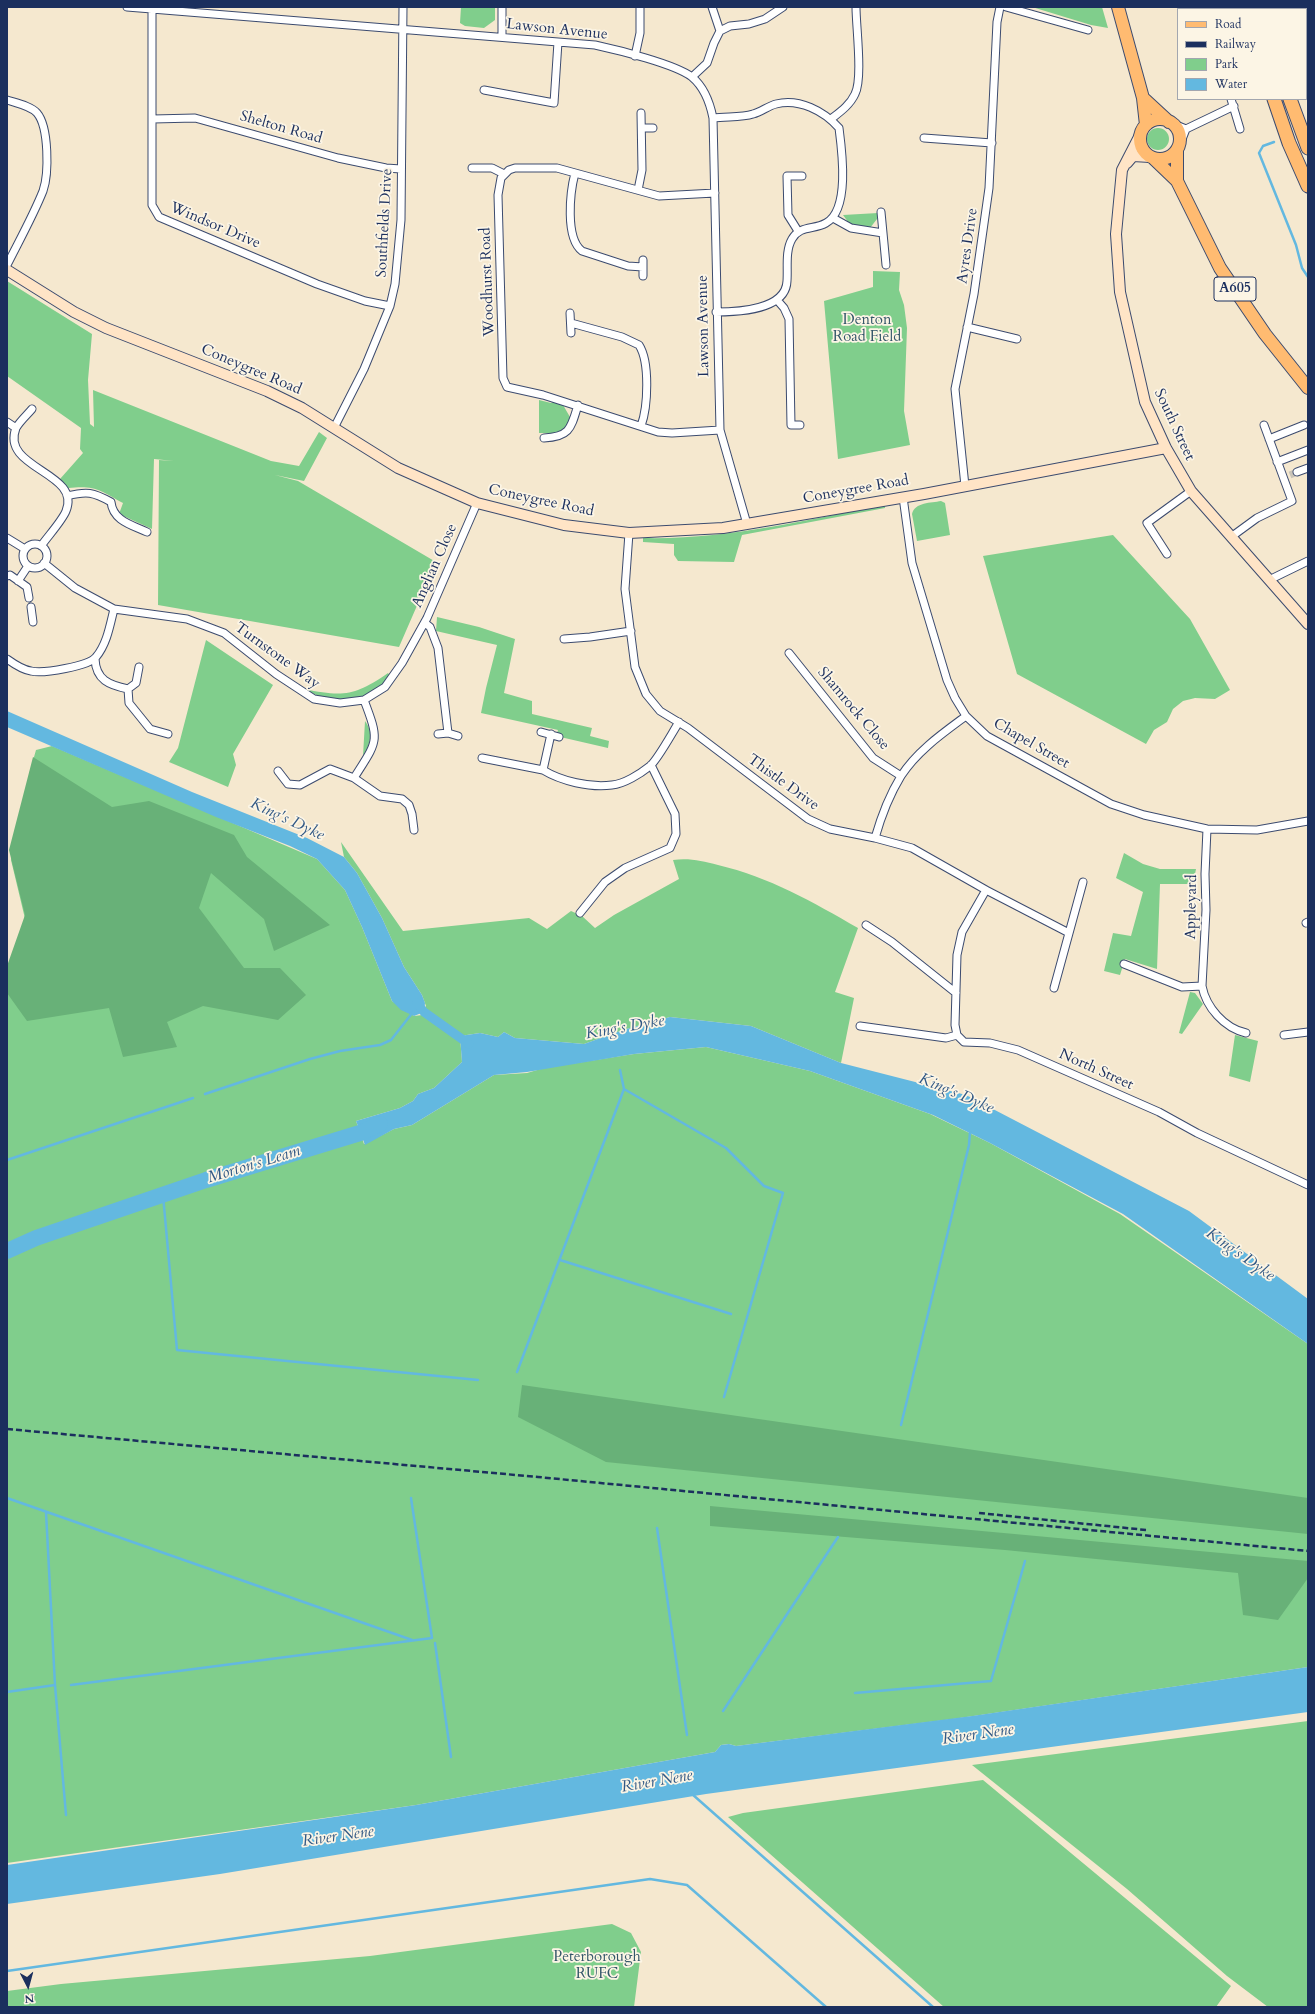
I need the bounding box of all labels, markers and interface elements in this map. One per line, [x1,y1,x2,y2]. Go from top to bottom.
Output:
legend [1177,8,1307,100]
street label: Lawson Avenue [505,16,609,44]
text: Road [1215,16,1241,32]
text: Railway [1215,36,1256,52]
text: Park [1215,56,1238,72]
text: Water [1215,76,1247,92]
street label: Shelton Road [238,108,324,148]
street label: Southfields Drive [373,168,397,278]
street label: Windsor Drive [167,199,263,253]
street label: Ayres Drive [954,207,982,285]
street label: Woodhurst Road [477,227,499,337]
street label: Lawson Avenue [694,275,714,377]
road number: A605 [1214,277,1256,301]
park label: Denton Road Field [833,312,901,347]
street label: Coneygree Road [198,341,304,399]
street label: South Street [1150,386,1198,464]
street label: Coneygree Road [802,472,910,508]
street label: Coneygree Road [487,481,595,521]
street label: Anglian Close [408,521,462,611]
street label: Turnstone Way [231,619,323,693]
street label: Shamrock Close [813,664,893,754]
street label: Chapel Street [990,715,1072,773]
street label: Thistle Drive [744,751,822,815]
water label: King's Dyke [247,795,327,845]
street label: Appleyard [1182,874,1202,940]
water label: King's Dyke [584,1012,666,1044]
street label: North Street [1056,1046,1136,1094]
water label: King's Dyke [916,1070,996,1118]
water label: Morton's Leam [205,1142,303,1188]
water label: King's Dyke [1202,1224,1278,1286]
water label: River Nene [941,1721,1015,1749]
water label: River Nene [620,1766,694,1798]
water label: River Nene [301,1823,375,1851]
park label: Peterborough RUFC [553,1949,641,1984]
north arrow [8,1966,48,2006]
text: N [24,1990,35,2006]

